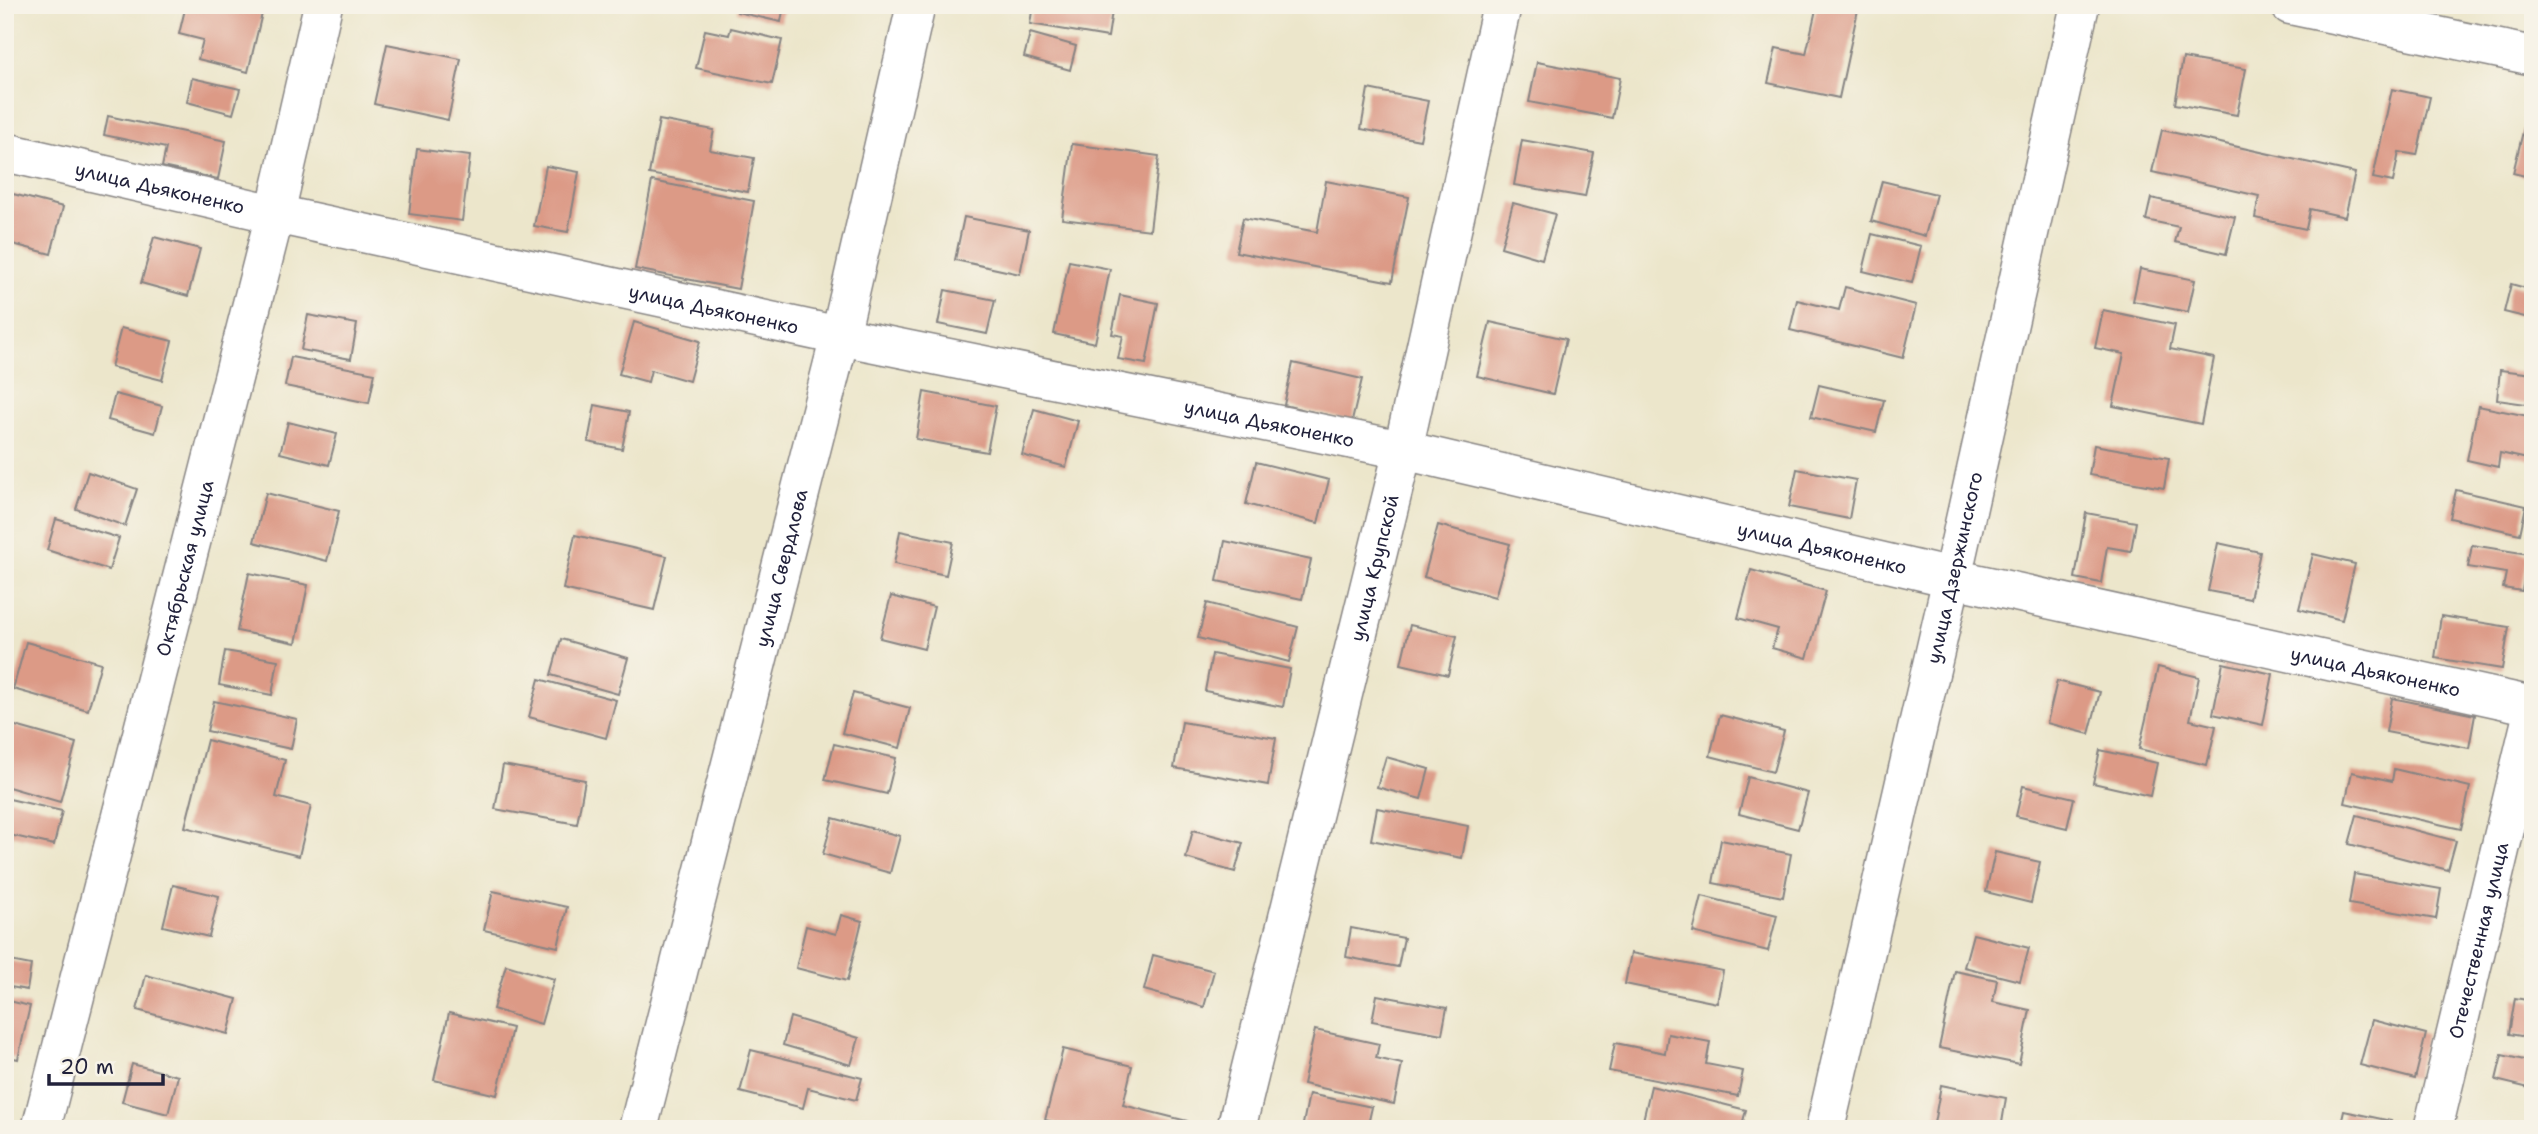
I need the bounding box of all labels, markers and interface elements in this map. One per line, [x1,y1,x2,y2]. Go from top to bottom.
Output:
street label: улица Дьяконенко [73,156,247,220]
street label: улица Дьяконенко [626,279,801,340]
street label: улица Дьяконенко [1182,394,1357,453]
street label: улица Дзержинского [1921,469,1988,666]
street label: Октябрьская улица [150,477,220,659]
street label: улица Свердлова [749,486,814,650]
street label: улица Крупской [1344,492,1405,644]
street label: улица Дьяконенко [1735,516,1909,580]
street label: улица Дьяконенко [2288,641,2463,703]
street label: Отечественная улица [2443,839,2514,1041]
scale bar [49,1043,163,1087]
text: 20 m [60,1053,114,1081]

